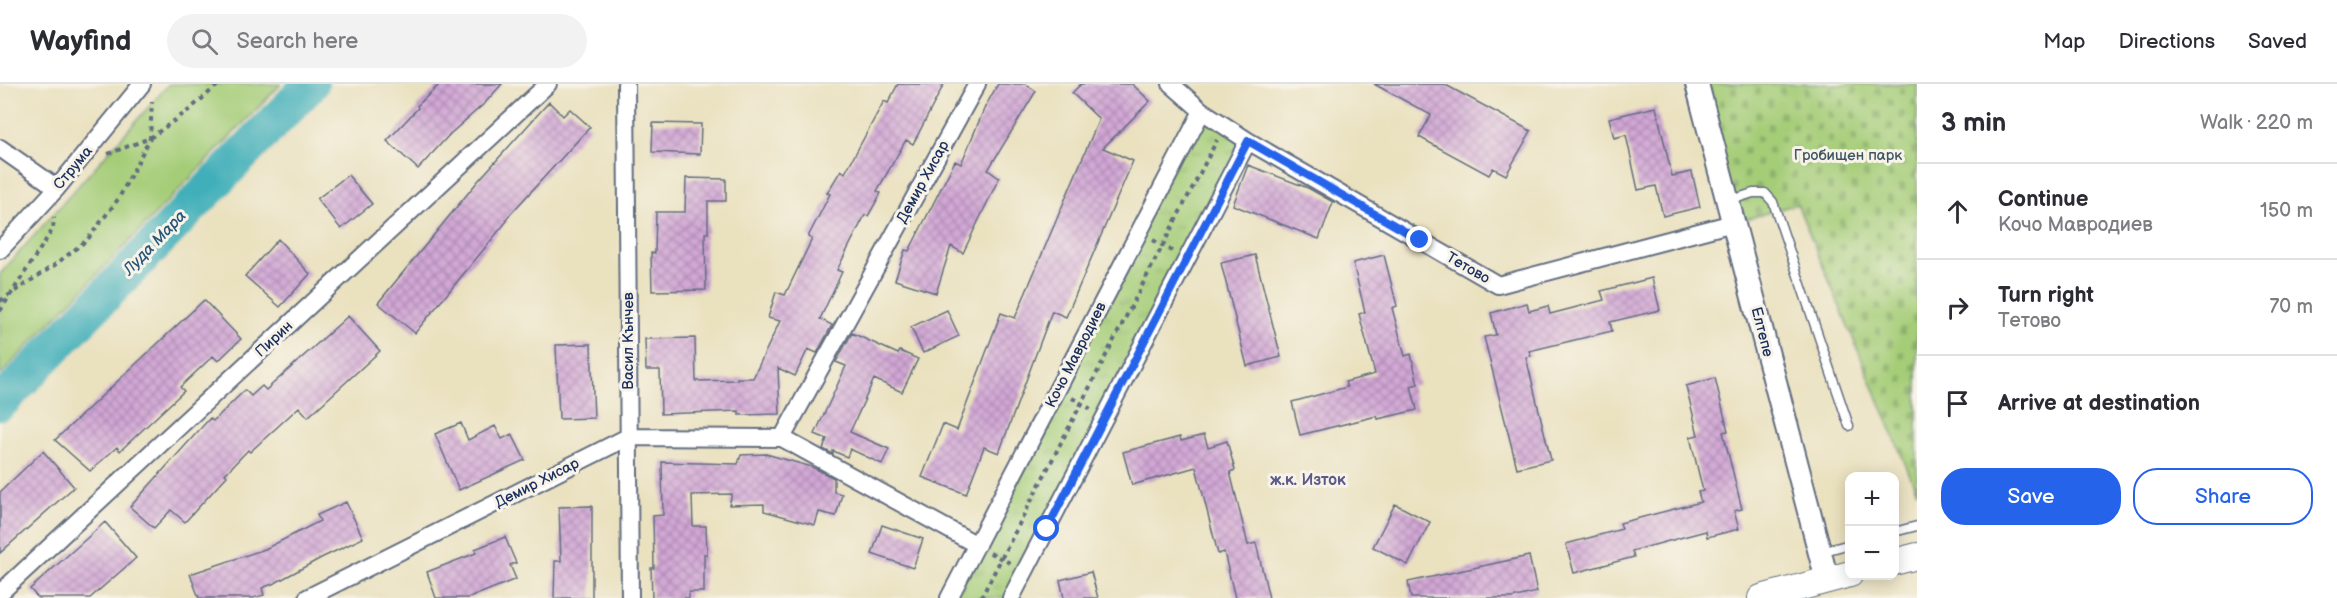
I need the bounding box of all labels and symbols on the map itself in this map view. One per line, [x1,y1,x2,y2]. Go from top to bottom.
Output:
street label: Демир Хисар [892,137,954,227]
street label: Струма [49,142,97,194]
park label: Гробищен парк [1794,146,1902,165]
water label: Луда Мара [119,207,190,280]
route end [1406,226,1432,252]
street label: Тетово [1443,248,1493,288]
street label: Васил Кънчев [619,292,638,390]
street label: Кочо Мавродиев [1041,299,1111,411]
street label: Елтепе [1747,305,1777,359]
street label: Пирин [251,317,297,361]
street label: Демир Хисар [492,453,583,512]
district label: ж.к. Изток [1270,471,1346,490]
route start [1033,515,1059,541]

